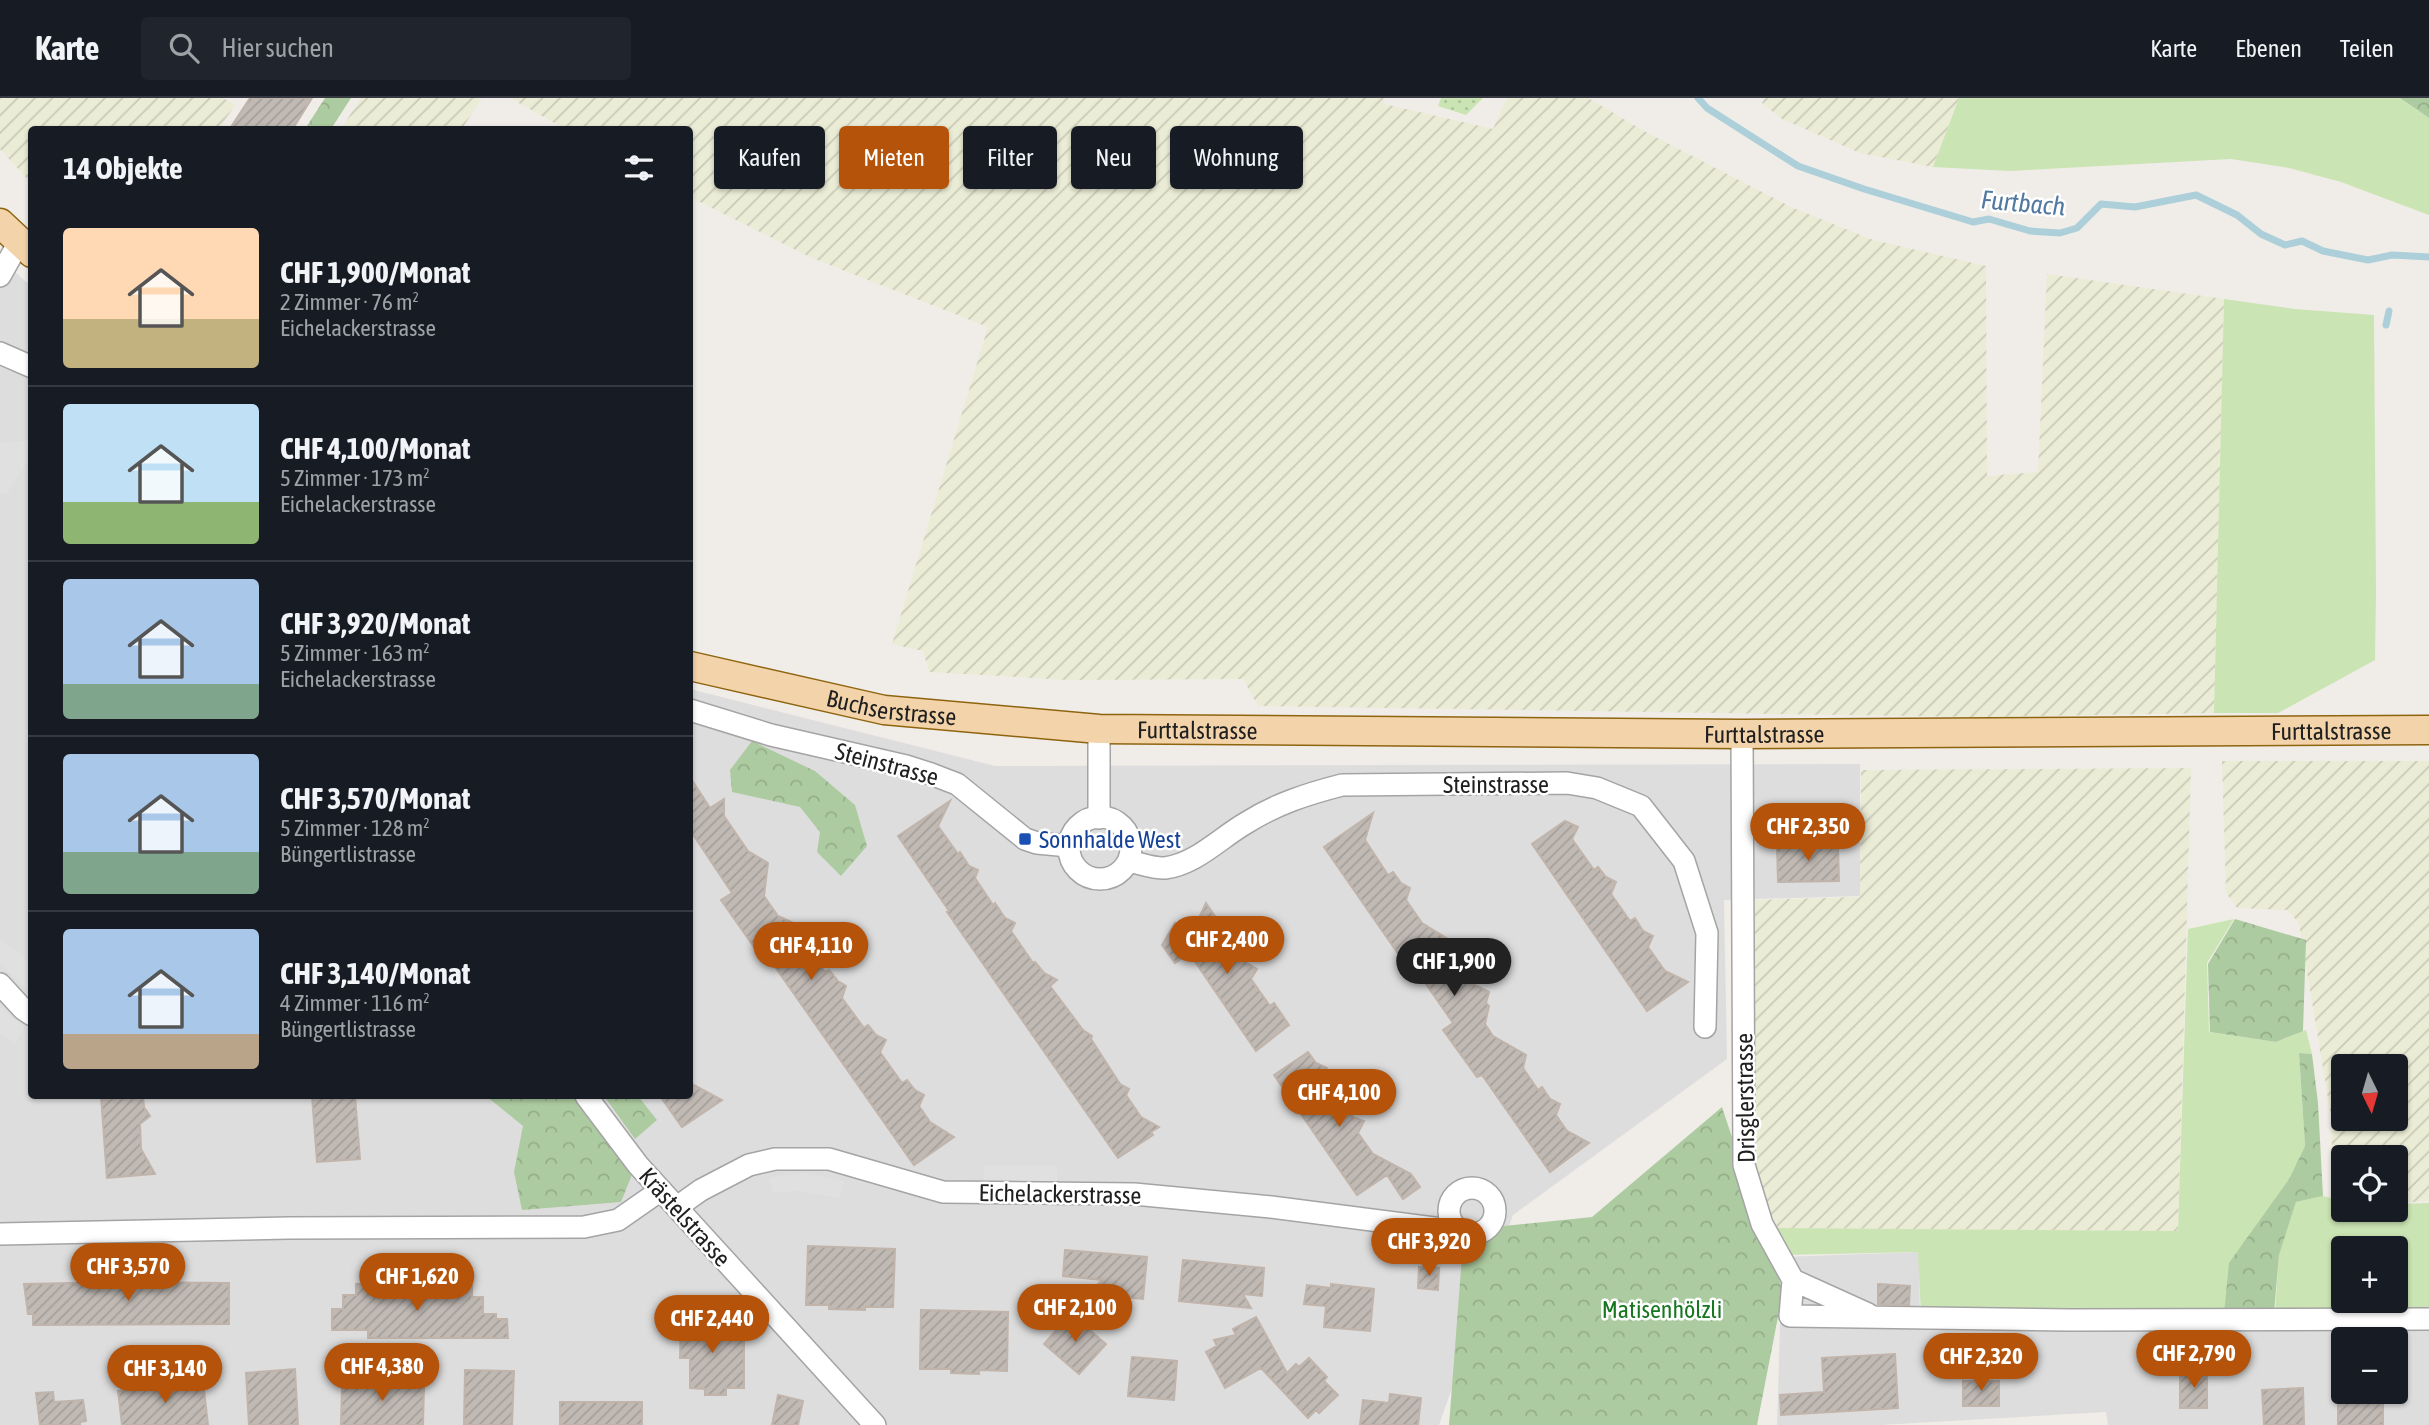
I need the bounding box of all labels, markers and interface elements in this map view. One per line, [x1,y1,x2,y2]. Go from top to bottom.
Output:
search box [141,17,631,80]
text: Karte [35,29,99,67]
icon: search [165,29,203,67]
text: Hier suchen [221,33,334,63]
text: Karte [2150,35,2197,62]
text: Ebenen [2235,35,2302,62]
text: Teilen [2340,35,2394,62]
chip: Kaufen [714,126,825,189]
chip: Mieten [839,126,949,189]
chip: Filter [963,126,1057,189]
chip: Neu [1071,126,1156,189]
chip: Wohnung [1170,126,1303,189]
icon: filters [620,149,658,187]
text: 14 Objekte [63,151,183,185]
water label: Furtbach [1980,184,2067,222]
text: CHF 1,900/Monat [280,255,470,289]
icon: home [119,256,203,340]
text: 2 Zimmer · 76 m² [280,289,419,315]
text: Eichelackerstrasse [280,315,436,341]
text: CHF 4,100/Monat [280,431,470,465]
icon: home [119,432,203,516]
text: 5 Zimmer · 173 m² [280,465,430,491]
text: Eichelackerstrasse [280,491,436,517]
text: CHF 3,920/Monat [280,606,470,640]
icon: home [119,607,203,691]
text: 5 Zimmer · 163 m² [280,640,430,666]
text: Eichelackerstrasse [280,666,436,692]
street label: Buchserstrasse [824,684,958,730]
street label: Furttalstrasse [1137,716,1257,744]
street label: Furttalstrasse [2271,717,2391,744]
street label: Furttalstrasse [1704,720,1824,748]
street label: Steinstrasse [832,737,942,791]
street label: Steinstrasse [1443,771,1549,798]
text: CHF 3,570/Monat [280,781,470,815]
icon: home [119,782,203,866]
pin: CHF 2,350 [1728,804,1888,863]
text: CHF 2,350 [1766,813,1850,839]
text: 5 Zimmer · 128 m² [280,815,430,841]
place label: Sonnhalde West [1039,826,1181,853]
marker: Sonnhalde West [1017,831,1033,847]
text: Büngertlistrasse [280,841,416,867]
pin: CHF 2,400 [1147,916,1307,976]
pin: CHF 4,110 [731,922,891,982]
text: CHF 2,400 [1185,926,1269,952]
text: CHF 4,110 [769,932,853,958]
pin: CHF 1,900 [1374,939,1534,998]
text: CHF 1,900 [1412,948,1496,974]
text: CHF 3,140/Monat [280,956,470,990]
icon: home [119,957,203,1041]
text: 4 Zimmer · 116 m² [280,990,430,1016]
text: Büngertlistrasse [280,1016,416,1042]
street label: Drisglerstrasse [1730,1033,1760,1163]
north arrow [2331,1054,2408,1130]
map controls [2331,1054,2408,1404]
pin: CHF 4,100 [1259,1070,1419,1129]
text: CHF 4,100 [1297,1079,1381,1105]
button: locate [2331,1145,2408,1222]
street label: Krästelstrasse [634,1162,736,1272]
street label: Eichelackerstrasse [978,1179,1142,1209]
pin: CHF 3,920 [1349,1218,1509,1278]
text: CHF 3,920 [1387,1228,1471,1254]
button: + [2331,1236,2408,1313]
pin: CHF 3,570 [48,1244,208,1303]
text: CHF 3,570 [86,1253,170,1279]
pin: CHF 1,620 [337,1254,497,1313]
text: CHF 1,620 [375,1263,459,1289]
pin: CHF 2,100 [995,1284,1155,1344]
text: CHF 2,100 [1033,1294,1117,1320]
pin: CHF 2,440 [632,1296,792,1355]
park label: Matisenhölzli [1602,1296,1722,1323]
text: CHF 2,440 [670,1305,754,1331]
button: − [2331,1327,2408,1404]
pin: CHF 2,790 [2114,1330,2274,1390]
pin: CHF 2,320 [1901,1334,2061,1393]
text: CHF 2,790 [2152,1340,2236,1366]
text: CHF 2,320 [1939,1343,2023,1369]
pin: CHF 4,380 [302,1344,462,1403]
pin: CHF 3,140 [85,1346,245,1405]
text: CHF 4,380 [340,1353,424,1379]
text: CHF 3,140 [123,1355,207,1381]

